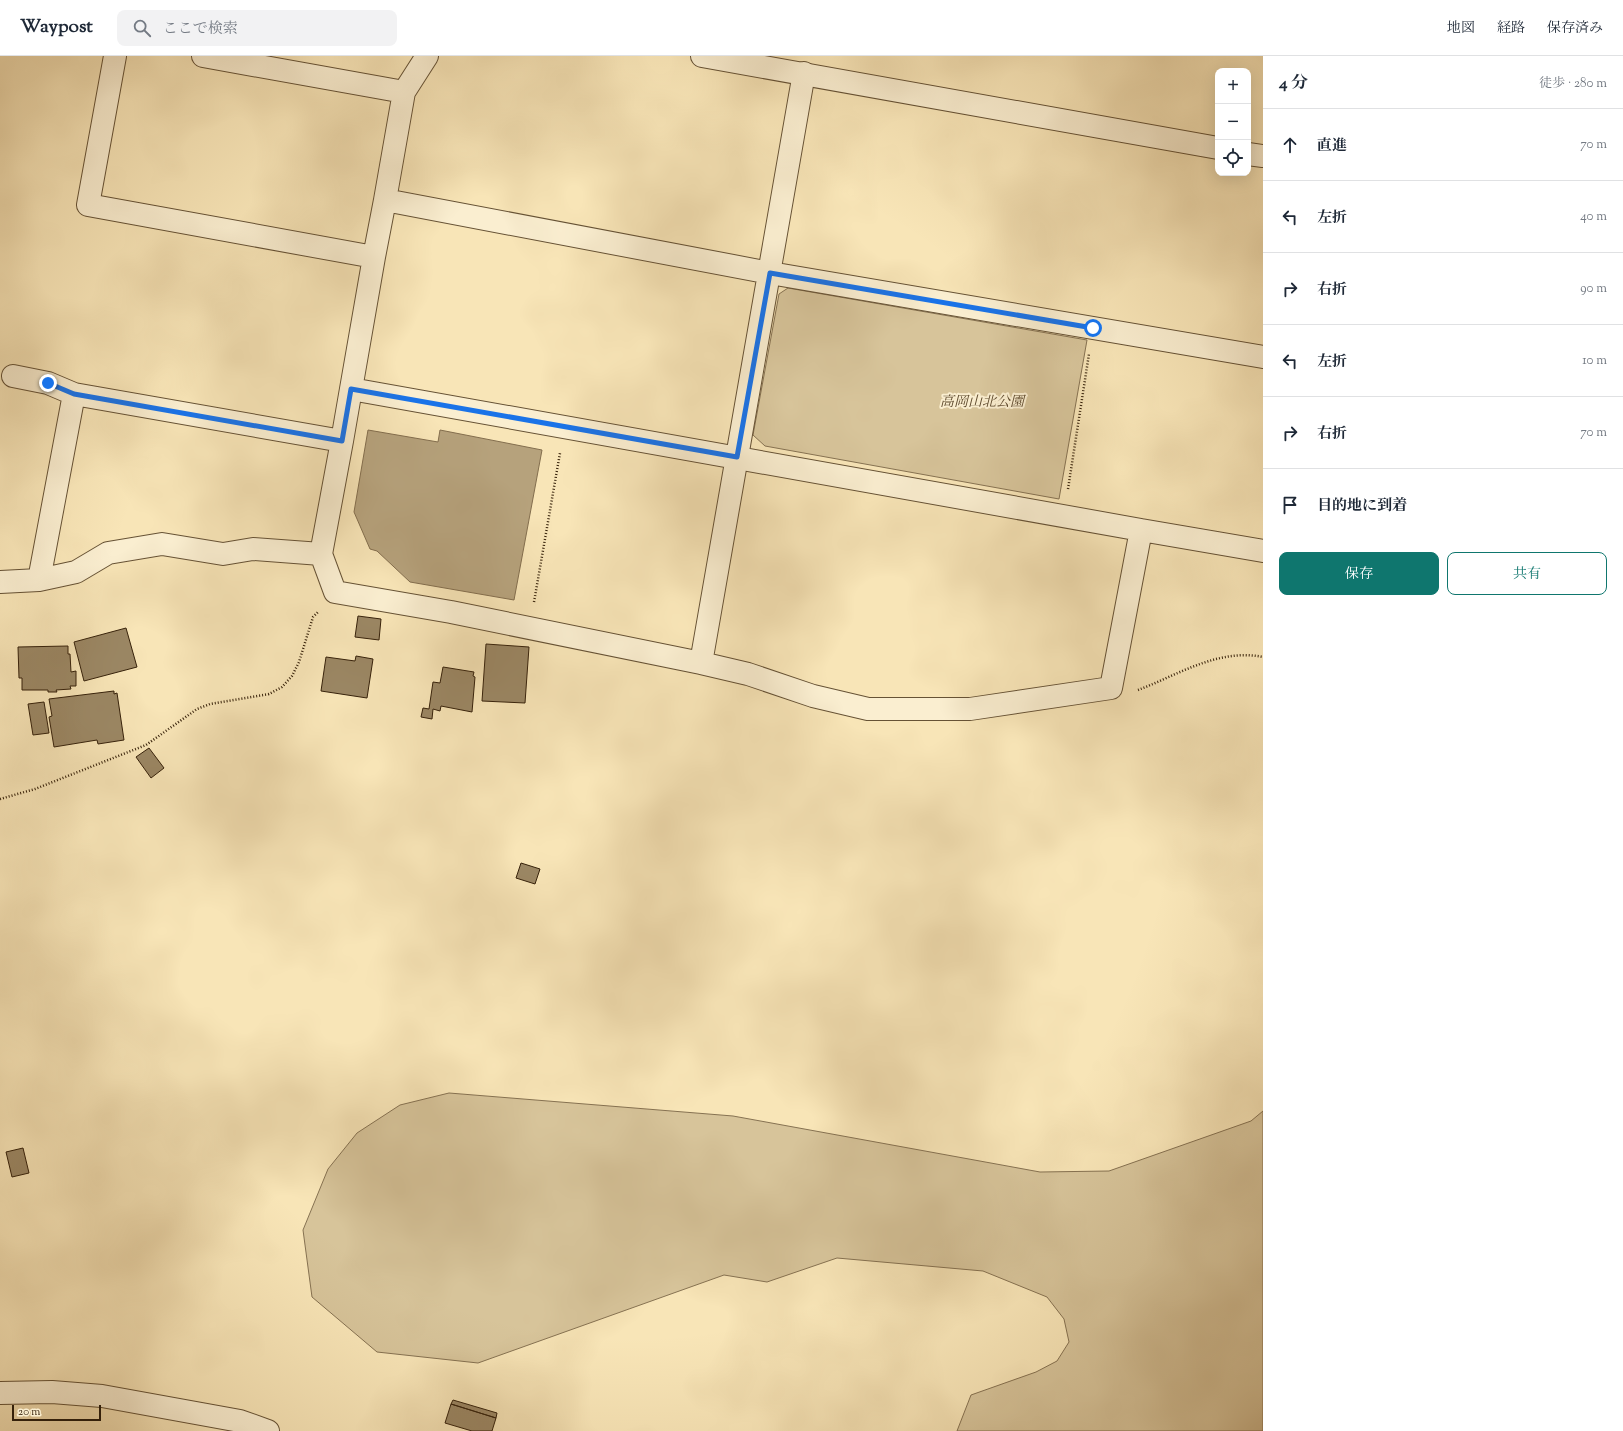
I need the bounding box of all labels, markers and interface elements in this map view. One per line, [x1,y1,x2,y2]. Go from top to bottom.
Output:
search box [117,10,397,46]
text: Waypost [20,14,93,41]
icon: search [131,17,153,39]
text: ここで検索 [163,19,238,40]
text: 地図 [1447,19,1475,39]
text: 経路 [1497,19,1525,39]
text: 保存済み [1547,19,1603,39]
map controls [1215,68,1251,176]
button: + [1215,68,1251,104]
text: 4 分 [1279,72,1308,96]
text: 徒歩 · 280 m [1539,75,1607,93]
button: − [1215,104,1251,140]
icon: ahead [1279,134,1301,156]
text: 直進 [1317,136,1347,157]
text: 70 m [1580,136,1607,154]
button: locate [1215,140,1251,176]
icon: left [1279,206,1301,228]
text: 左折 [1317,208,1347,229]
text: 40 m [1580,208,1607,226]
icon: right [1279,278,1301,300]
text: 右折 [1317,280,1347,301]
text: 90 m [1580,280,1607,298]
route start [1084,319,1102,337]
icon: left [1279,350,1301,372]
text: 左折 [1317,352,1347,373]
text: 10 m [1582,352,1607,370]
route end [39,374,57,392]
park label: 高岡山北公園 [940,393,1026,413]
icon: right [1279,422,1301,444]
text: 右折 [1317,424,1347,445]
text: 70 m [1580,424,1607,442]
icon: arrive [1279,494,1301,516]
text: 目的地に到着 [1317,496,1407,517]
button: 保存 [1279,552,1439,595]
button: 共有 [1447,552,1607,595]
scale bar [12,1403,101,1422]
text: 20 m [18,1404,40,1420]

